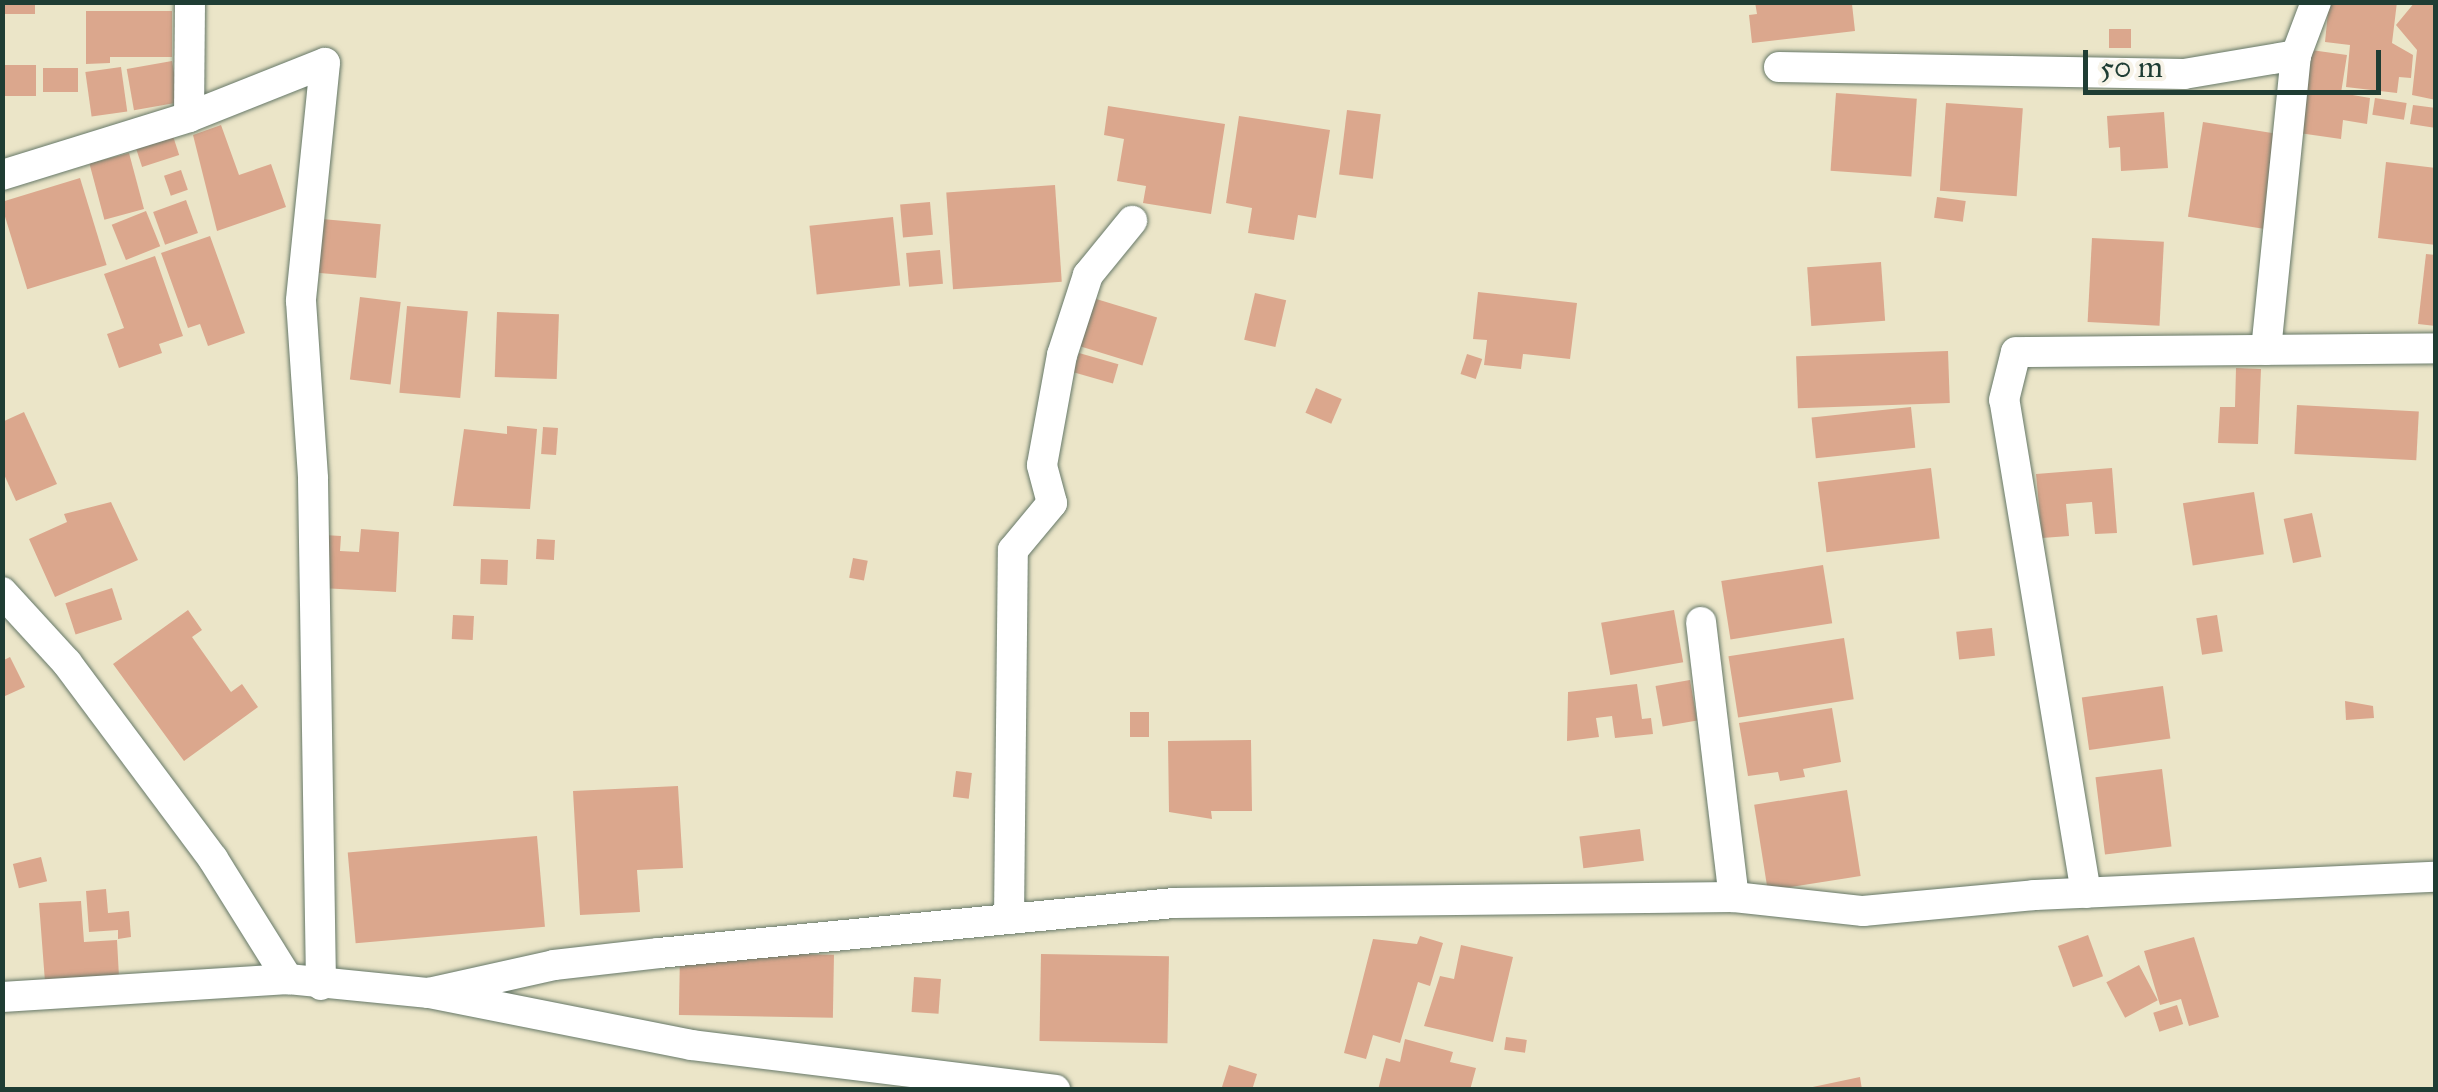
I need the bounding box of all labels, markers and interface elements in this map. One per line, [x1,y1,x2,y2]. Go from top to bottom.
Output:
scale bar [2088,30,2386,92]
text: 50 m [2100,49,2163,85]

